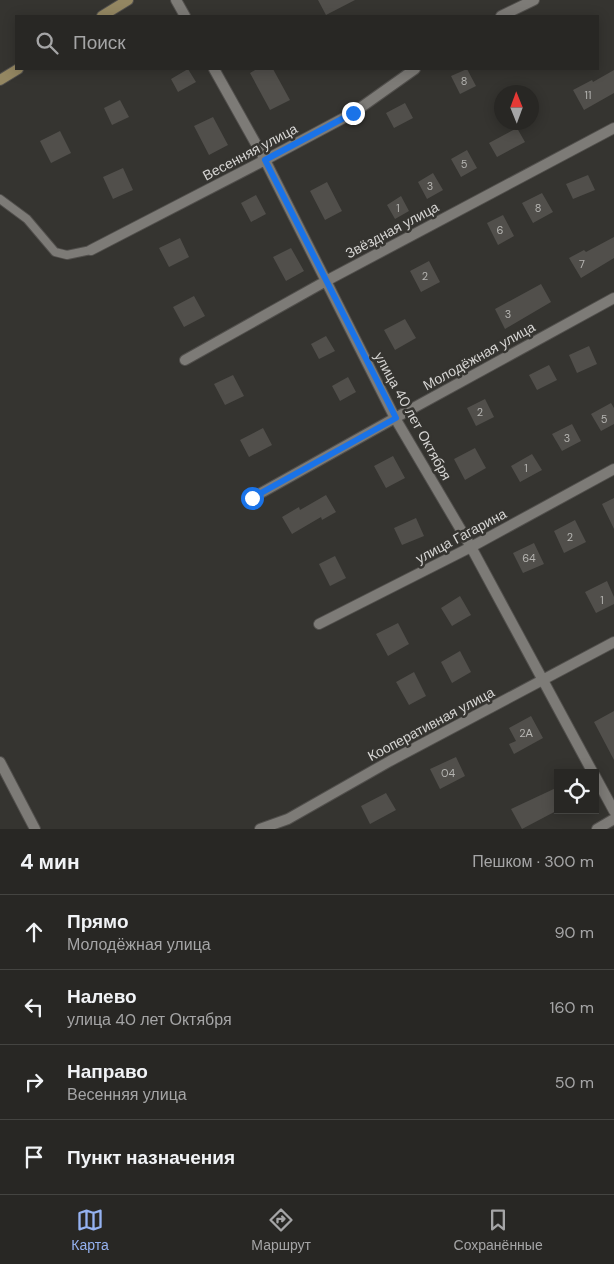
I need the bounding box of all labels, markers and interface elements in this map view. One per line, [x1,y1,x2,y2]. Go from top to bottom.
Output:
search box [15,15,599,70]
icon: search [33,29,61,57]
text: Поиск [73,30,126,55]
house number: 8 [461,74,467,88]
north arrow [494,85,539,130]
house number: 11 [585,88,591,102]
route end [342,102,365,125]
street label: Весенняя улица [200,119,301,185]
house number: 5 [461,157,468,171]
house number: 3 [427,179,433,193]
street label: Звёздная улица [342,198,442,262]
house number: 1 [396,201,400,215]
house number: 8 [535,201,541,215]
house number: 6 [497,223,504,237]
house number: 7 [579,257,585,271]
house number: 2 [422,269,428,283]
house number: 3 [505,307,511,321]
street label: Молодёжная улица [420,318,539,394]
street label: улица 40 лет Октября [370,349,456,483]
house number: 2 [477,405,483,419]
house number: 5 [601,412,608,426]
house number: 3 [564,431,570,445]
house number: 1 [524,461,528,475]
route start [241,487,264,510]
street label: улица Гагарина [412,504,510,568]
house number: 2 [567,530,573,544]
house number: 64 [522,551,536,565]
house number: 1 [600,593,604,607]
street label: Кооперативная улица [364,683,498,765]
house number: 2А [519,726,533,740]
house number: 04 [441,766,455,780]
map controls [554,769,599,814]
button: locate [554,769,599,814]
text: 4 мин [20,848,80,876]
text: Пешком · 300 m [472,851,594,872]
text: Прямо [67,909,129,934]
icon: ahead [20,918,48,946]
text: 90 m [554,922,594,943]
text: Молодёжная улица [67,934,211,955]
text: Налево [67,984,137,1009]
icon: left [20,993,48,1021]
text: 160 m [550,997,594,1018]
text: улица 40 лет Октября [67,1009,232,1030]
text: Направо [67,1059,148,1084]
icon: right [20,1068,48,1096]
text: 50 m [555,1072,594,1093]
text: Весенняя улица [67,1084,187,1105]
icon: arrive [20,1143,48,1171]
text: Пункт назначения [67,1145,235,1170]
tab: Карта [71,1206,109,1254]
tab: Маршрут [251,1206,311,1254]
tab: Сохранённые [454,1206,543,1254]

